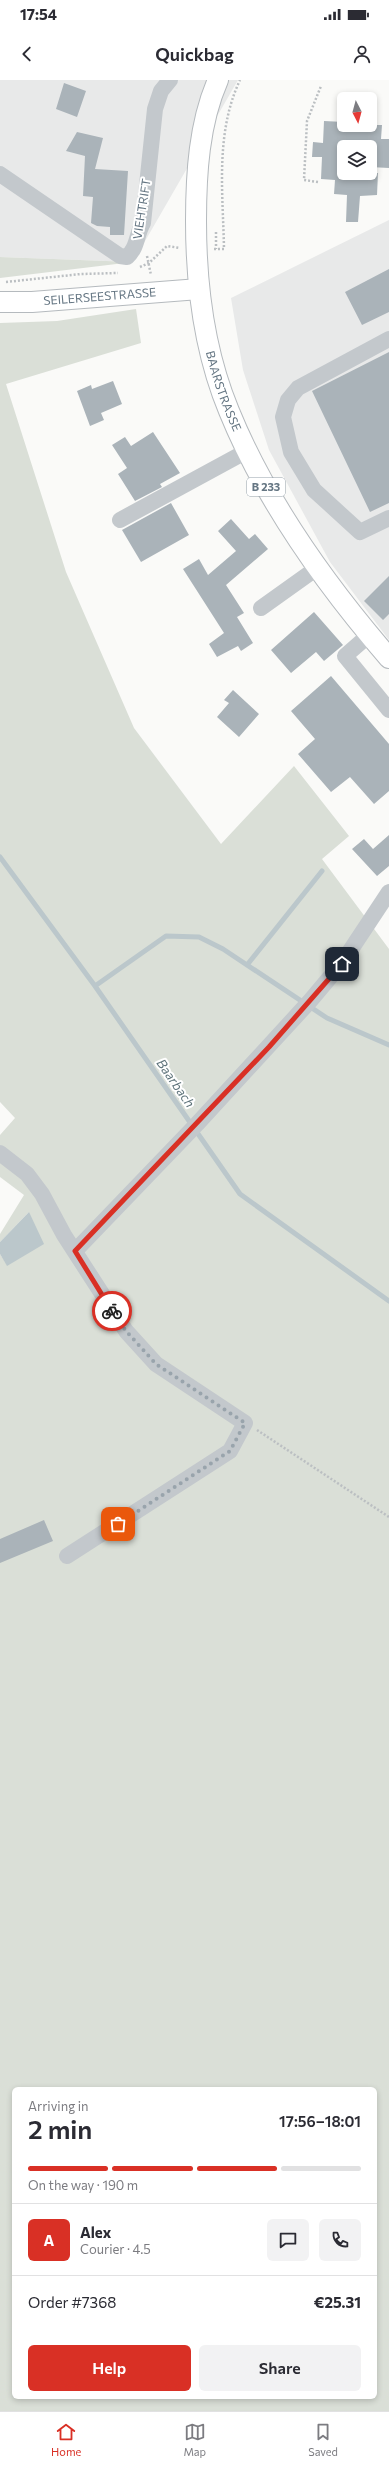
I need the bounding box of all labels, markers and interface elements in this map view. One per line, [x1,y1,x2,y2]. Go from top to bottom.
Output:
text: 17:54 [20,5,57,23]
icon: back [16,43,38,65]
text: Quickbag [155,43,234,65]
icon: person [351,43,373,65]
north arrow [337,92,377,132]
map controls [337,92,377,180]
button: layers [337,140,377,180]
street label: VIEHTRIFT [129,177,153,240]
street label: SEILERSEESTRASSE [43,284,157,307]
street label: BAARSTRASSE [204,349,245,433]
road number: B 233 [247,478,285,496]
pin [325,947,359,981]
icon: home [331,953,353,975]
water label: Baarbach [154,1056,198,1110]
courier [92,1291,132,1331]
icon: bike [101,1300,123,1322]
pin [101,1507,135,1541]
icon: bag [107,1513,129,1535]
text: Arriving in [28,2098,88,2114]
text: 17:56–18:01 [279,2112,361,2130]
text: 2 min [28,2113,92,2144]
text: On the way · 190 m [28,2177,138,2193]
button: chat [267,2219,309,2261]
button: phone [319,2219,361,2261]
text: Alex [80,2223,111,2241]
text: A [44,2231,54,2249]
text: Courier · 4.5 [80,2241,151,2257]
text: Order #7368 [28,2293,116,2311]
text: €25.31 [314,2293,361,2311]
button: Help [28,2345,191,2391]
button: Share [199,2345,361,2391]
tab: Home [51,2421,81,2458]
tab: Map [183,2421,206,2458]
tab: Saved [308,2421,338,2458]

